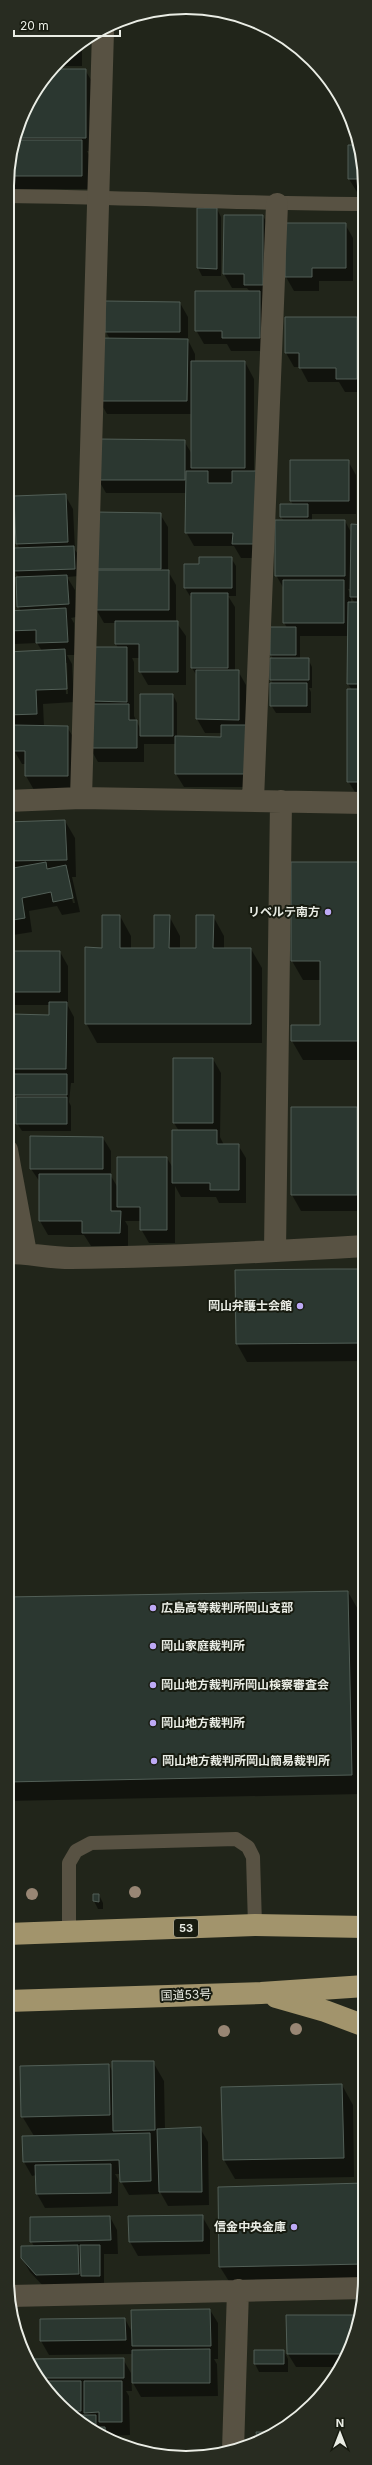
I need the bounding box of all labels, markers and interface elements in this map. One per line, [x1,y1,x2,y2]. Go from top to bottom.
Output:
scale bar [14,12,120,38]
text: 20 m [20,18,49,33]
place label: リベルテ南方 [248,904,320,919]
marker: リベルテ南方 [323,907,333,917]
place label: 岡山弁護士会館 [208,1298,292,1313]
marker: 岡山弁護士会館 [295,1301,305,1311]
place label: 広島高等裁判所岡山支部 [161,1600,293,1615]
marker: 広島高等裁判所岡山支部 [148,1603,158,1613]
place label: 岡山家庭裁判所 [161,1638,245,1653]
marker: 岡山家庭裁判所 [148,1641,158,1651]
place label: 岡山地方裁判所岡山検察審査会 [161,1677,329,1692]
marker: 岡山地方裁判所岡山検察審査会 [148,1680,158,1690]
place label: 岡山地方裁判所 [161,1715,245,1730]
marker: 岡山地方裁判所 [148,1718,158,1728]
place label: 岡山地方裁判所岡山簡易裁判所 [162,1753,330,1768]
marker: 岡山地方裁判所岡山簡易裁判所 [149,1756,159,1766]
road number: 53 [174,1919,198,1937]
street label: 国道53号 [160,1986,212,2003]
place label: 信金中央金庫 [214,2219,286,2234]
marker: 信金中央金庫 [289,2222,299,2232]
north arrow [320,2413,360,2453]
text: N [336,2416,344,2430]

